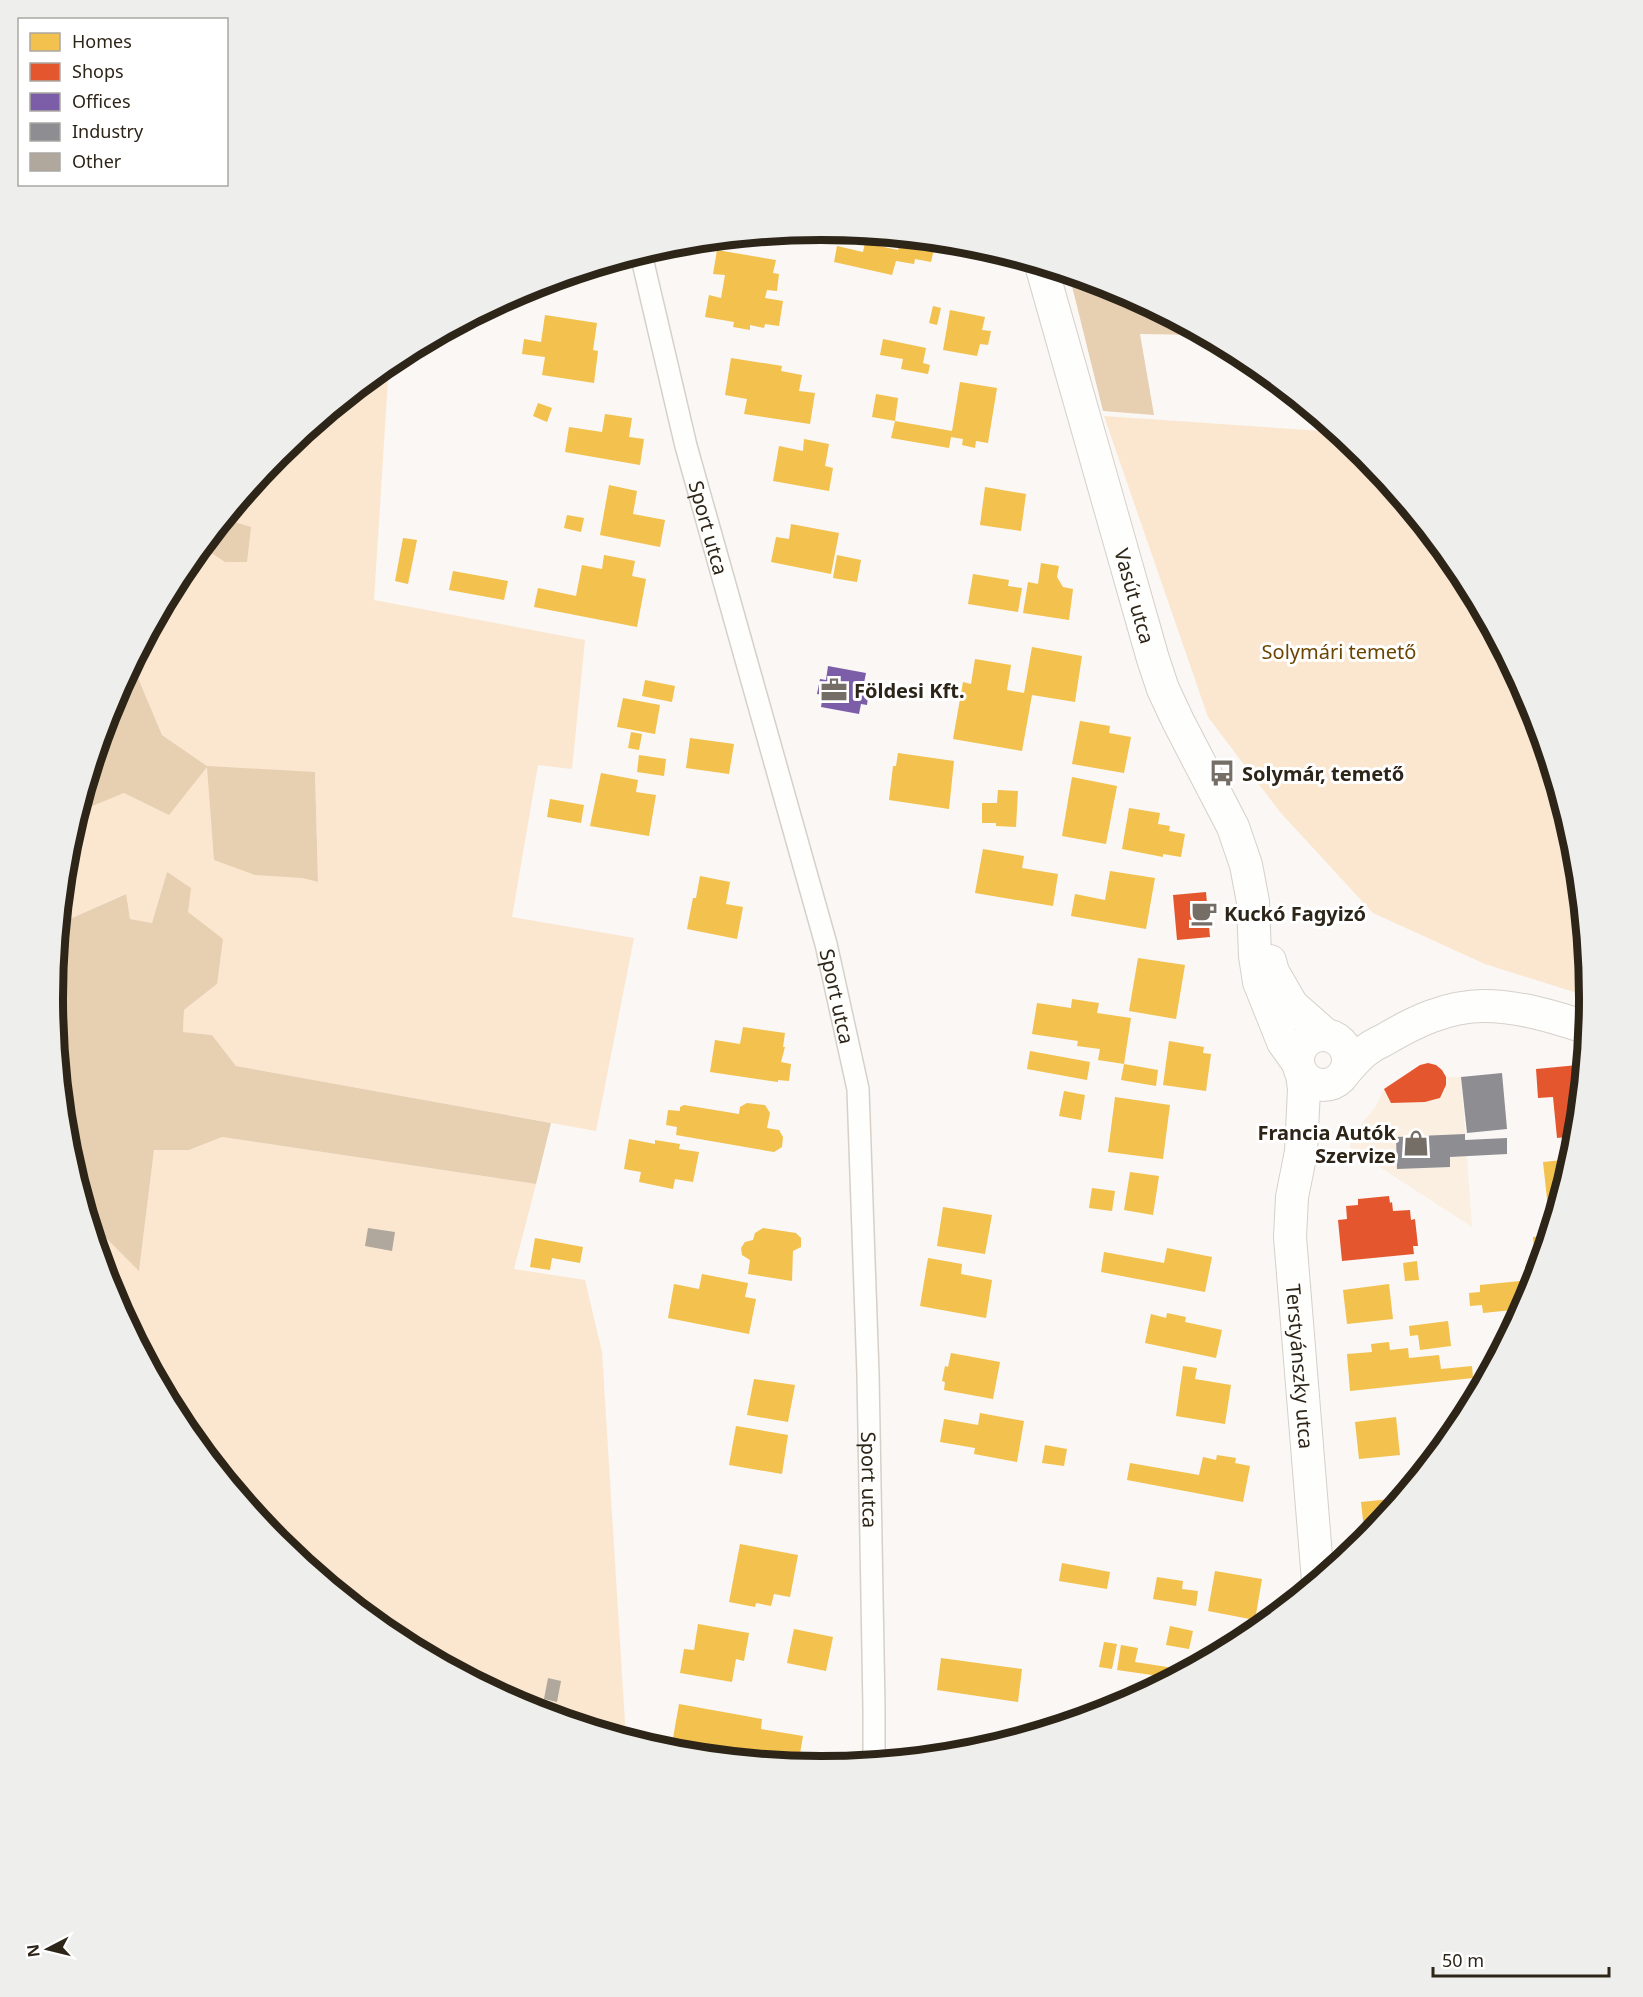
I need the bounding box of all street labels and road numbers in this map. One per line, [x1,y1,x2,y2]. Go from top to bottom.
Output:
street label: Sport utca [683,477,735,578]
street label: Vasút utca [1109,545,1161,647]
street label: Sport utca [814,946,861,1046]
street label: Terstyánszky utca [1280,1283,1321,1450]
street label: Sport utca [856,1431,884,1528]

